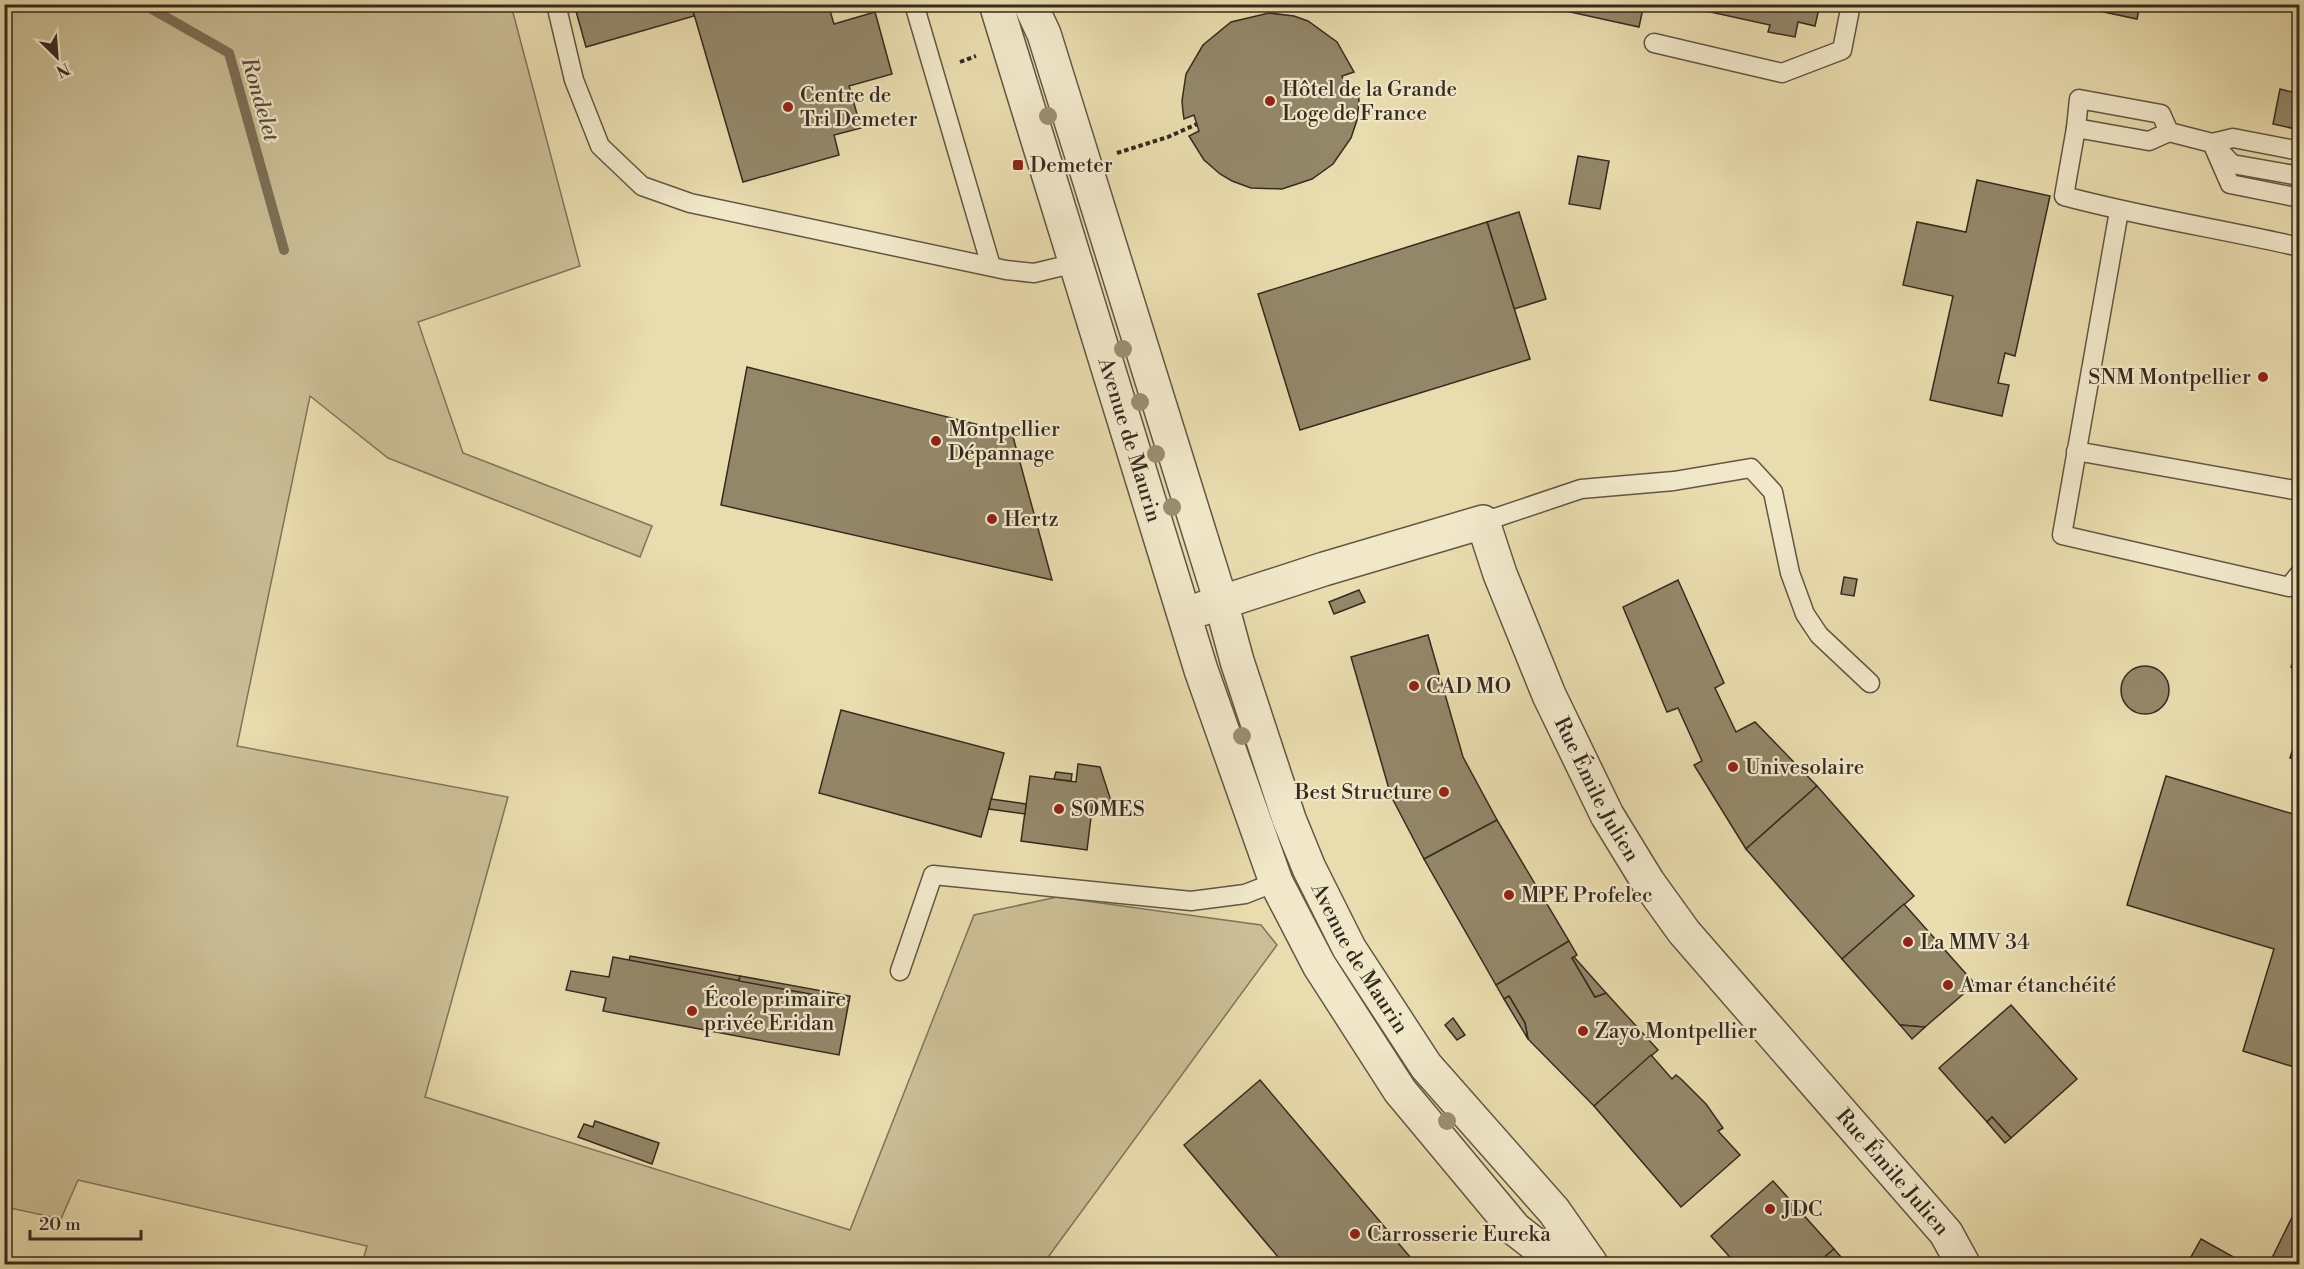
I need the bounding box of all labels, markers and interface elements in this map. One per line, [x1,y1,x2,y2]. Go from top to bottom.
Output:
north arrow [27,27,87,87]
water label: Rondelet [234,53,285,145]
text: N [53,58,73,82]
place label: Hôtel de la Grande Loge de France [1282,77,1457,127]
place label: Centre de Tri Demeter [800,83,918,133]
marker: Hôtel de la Grande Loge de France [1263,94,1277,108]
marker: Centre de Tri Demeter [781,100,795,114]
place label: Demeter [1030,153,1113,179]
marker: Demeter [1011,158,1025,172]
street label: Avenue de Maurin [1091,354,1167,526]
place label: SNM Montpellier [2088,365,2251,391]
marker: SNM Montpellier [2256,370,2270,384]
place label: Montpellier Dépannage [948,417,1060,467]
marker: Montpellier Dépannage [929,434,943,448]
place label: Hertz [1004,507,1059,533]
marker: Hertz [985,512,999,526]
place label: CAD MO [1426,674,1511,700]
marker: CAD MO [1407,679,1421,693]
street label: Rue Émile Julien [1548,713,1645,867]
place label: Univesolaire [1745,755,1864,781]
marker: Univesolaire [1726,760,1740,774]
place label: Best Structure [1294,780,1432,806]
marker: Best Structure [1437,785,1451,799]
place label: SOMES [1071,797,1145,823]
marker: SOMES [1052,802,1066,816]
street label: Avenue de Maurin [1304,878,1414,1039]
place label: MPE Profelec [1521,883,1653,909]
marker: MPE Profelec [1502,888,1516,902]
place label: La MMV 34 [1920,930,2030,956]
marker: La MMV 34 [1901,935,1915,949]
place label: Amar étanchéité [1959,973,2116,999]
marker: Amar étanchéité [1941,978,1955,992]
place label: École primaire privée Eridan [704,985,846,1037]
marker: École primaire privée Eridan [685,1004,699,1018]
place label: Zayo Montpellier [1595,1019,1757,1045]
marker: Zayo Montpellier [1576,1024,1590,1038]
street label: Rue Émile Julien [1830,1104,1955,1242]
place label: JDC [1781,1197,1822,1223]
marker: JDC [1763,1202,1777,1216]
scale bar [30,1203,141,1241]
text: 20 m [39,1213,81,1236]
place label: Carrosserie Eureka [1367,1222,1551,1248]
marker: Carrosserie Eureka [1348,1227,1362,1241]

